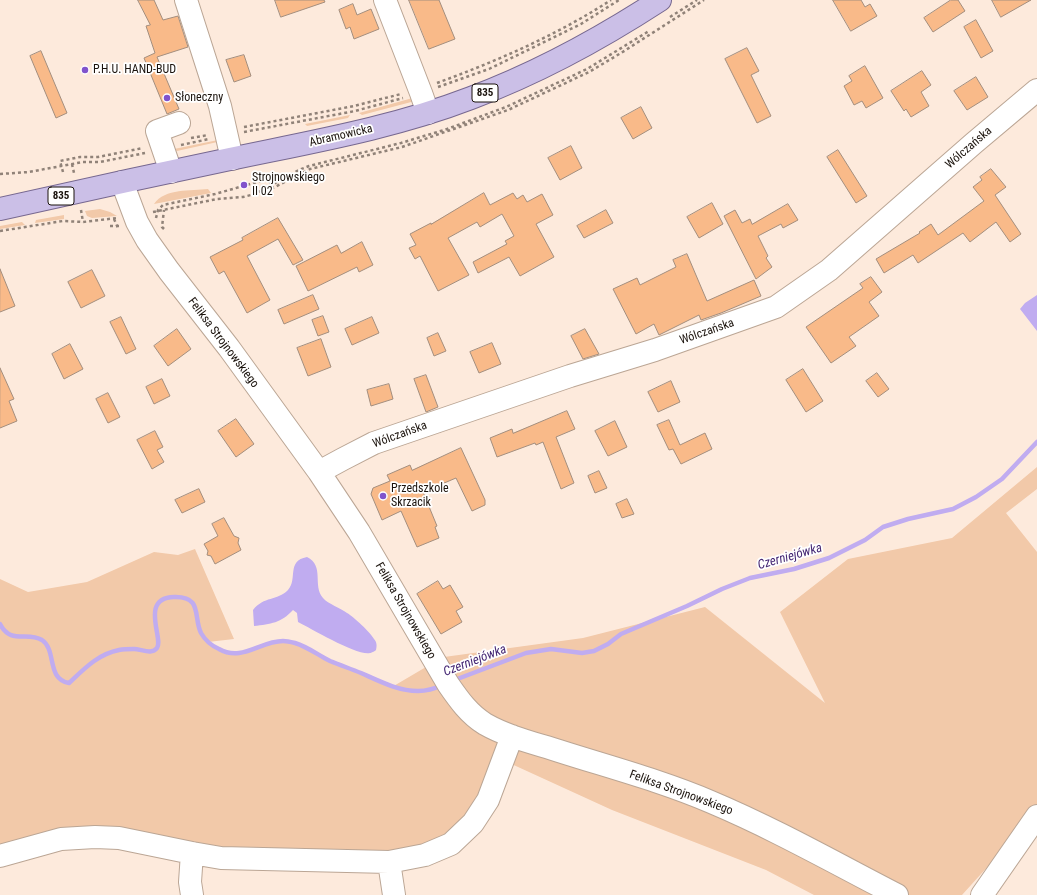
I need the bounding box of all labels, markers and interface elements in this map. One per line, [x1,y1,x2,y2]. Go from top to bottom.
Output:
place label: P.H.U. HAND-BUD [93,63,176,77]
marker: P.H.U. HAND-BUD [80,65,90,75]
road number: 835 [472,84,498,102]
place label: Słoneczny [175,91,223,105]
marker: Słoneczny [162,93,172,103]
street label: Abramowicka [308,122,374,150]
street label: Wólczańska [943,124,995,172]
place label: Strojnowskiego II 02 [252,171,325,199]
marker: Strojnowskiego II 02 [239,180,249,190]
road number: 835 [48,187,74,205]
street label: Feliksa Strojnowskiego [184,295,262,391]
street label: Wólczańska [678,316,736,348]
street label: Wólczańska [371,419,429,451]
place label: Przedszkole Skrzacik [391,482,449,510]
marker: Przedszkole Skrzacik [378,491,388,501]
water label: Czerniejówka [756,540,824,574]
street label: Feliksa Strojnowskiego [372,560,438,662]
water label: Czerniejówka [441,642,509,680]
street label: Feliksa Strojnowskiego [627,768,735,818]

